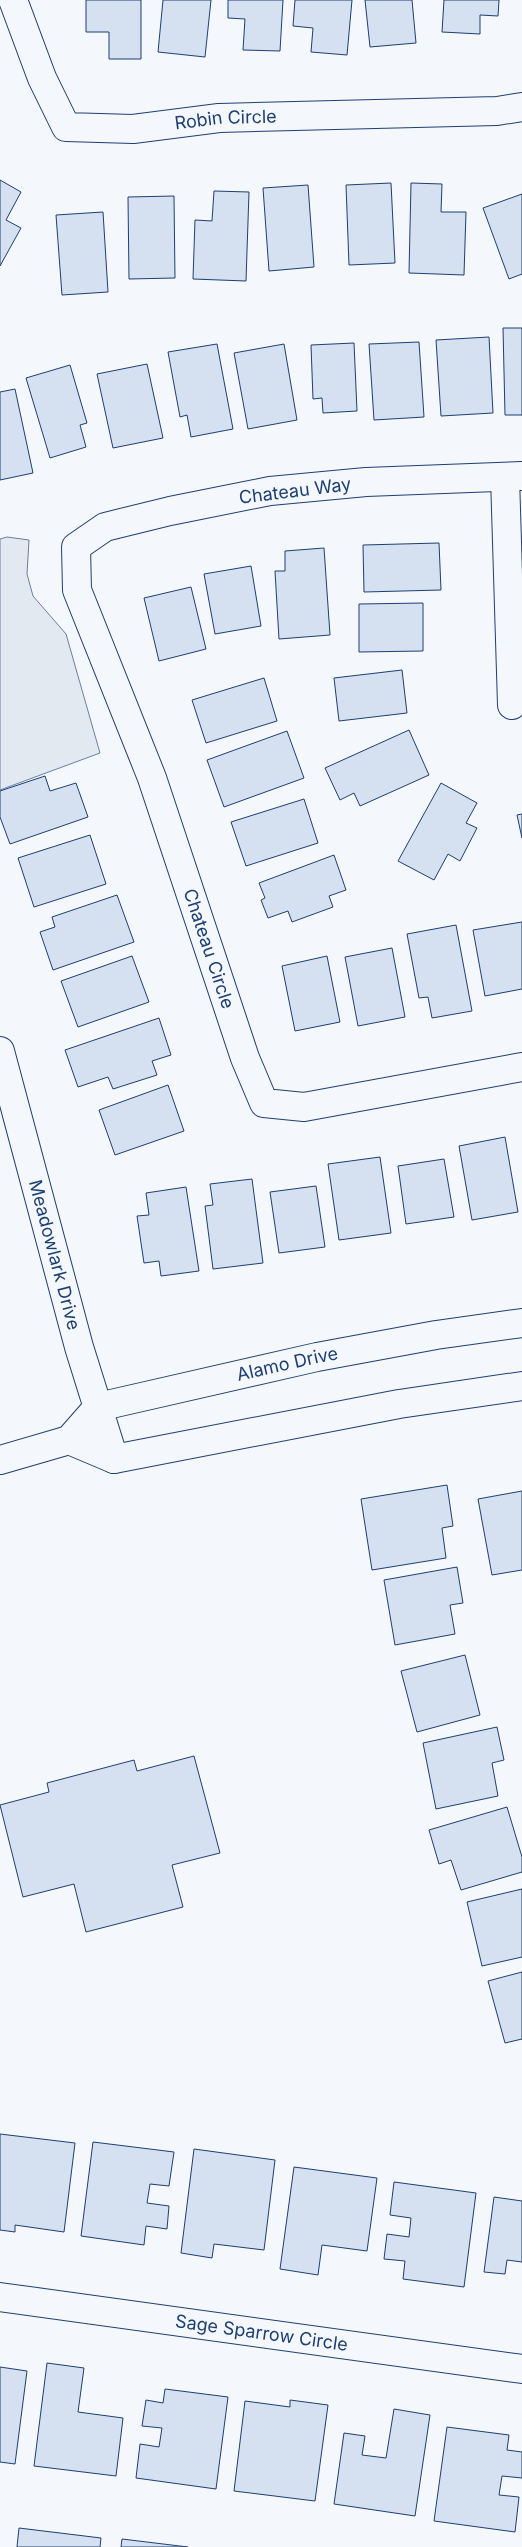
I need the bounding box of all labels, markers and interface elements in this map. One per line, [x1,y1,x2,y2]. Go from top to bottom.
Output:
street label: Robin Circle [173,106,277,134]
street label: Chateau Way [238,473,352,508]
street label: Chateau Circle [179,886,239,1011]
street label: Meadowlark Drive [25,1177,85,1332]
street label: Alamo Drive [235,1342,340,1385]
street label: Sage Sparrow Circle [174,2310,349,2355]

